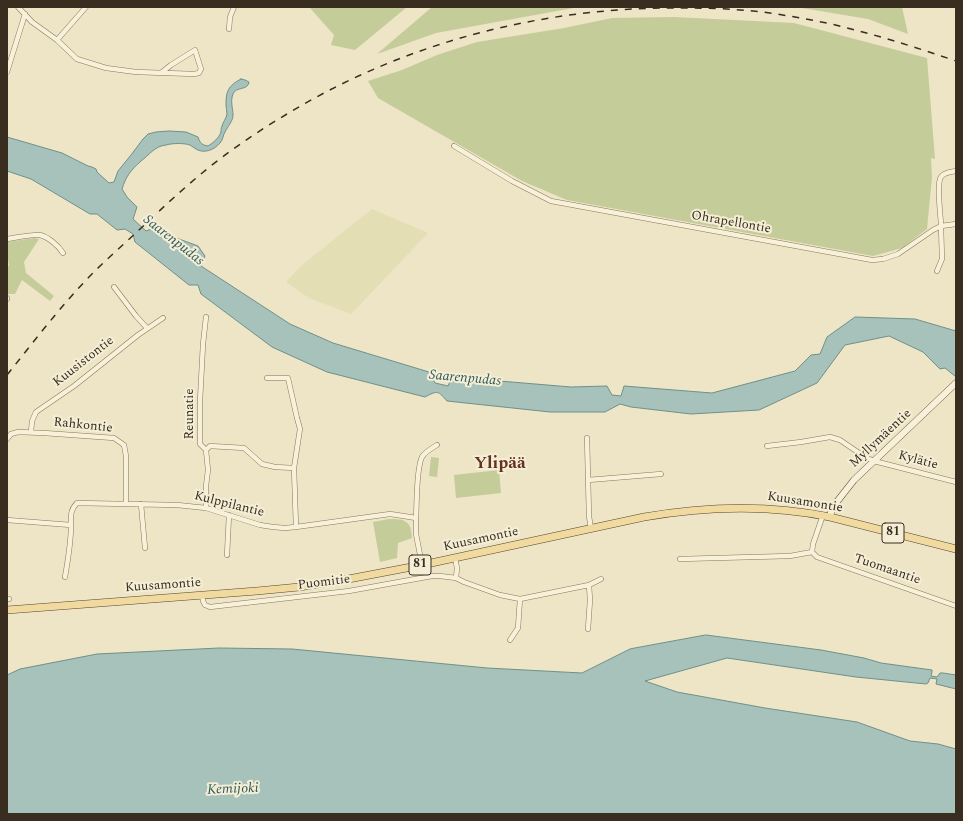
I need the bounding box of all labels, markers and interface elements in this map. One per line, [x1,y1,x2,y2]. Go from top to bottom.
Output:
street label: Ohrapellontie [690,208,772,238]
water label: Saarenpudas [139,212,207,270]
street label: Kuusistontie [50,333,118,391]
water label: Saarenpudas [428,367,502,391]
street label: Reunatie [182,389,198,439]
street label: Myllymäentie [847,406,915,472]
street label: Rahkontie [53,415,113,437]
street label: Kylätie [896,448,940,474]
district label: Ylipää [474,455,526,475]
street label: Kulppilantie [192,489,266,521]
street label: Kuusamontie [766,489,844,517]
road number: 81 [882,523,904,543]
street label: Kuusamontie [442,524,520,556]
street label: Tuomaantie [852,551,922,589]
road number: 81 [409,555,431,575]
street label: Puomitie [297,572,351,594]
street label: Kuusamontie [124,576,202,596]
water label: Kemijoki [207,781,259,799]

